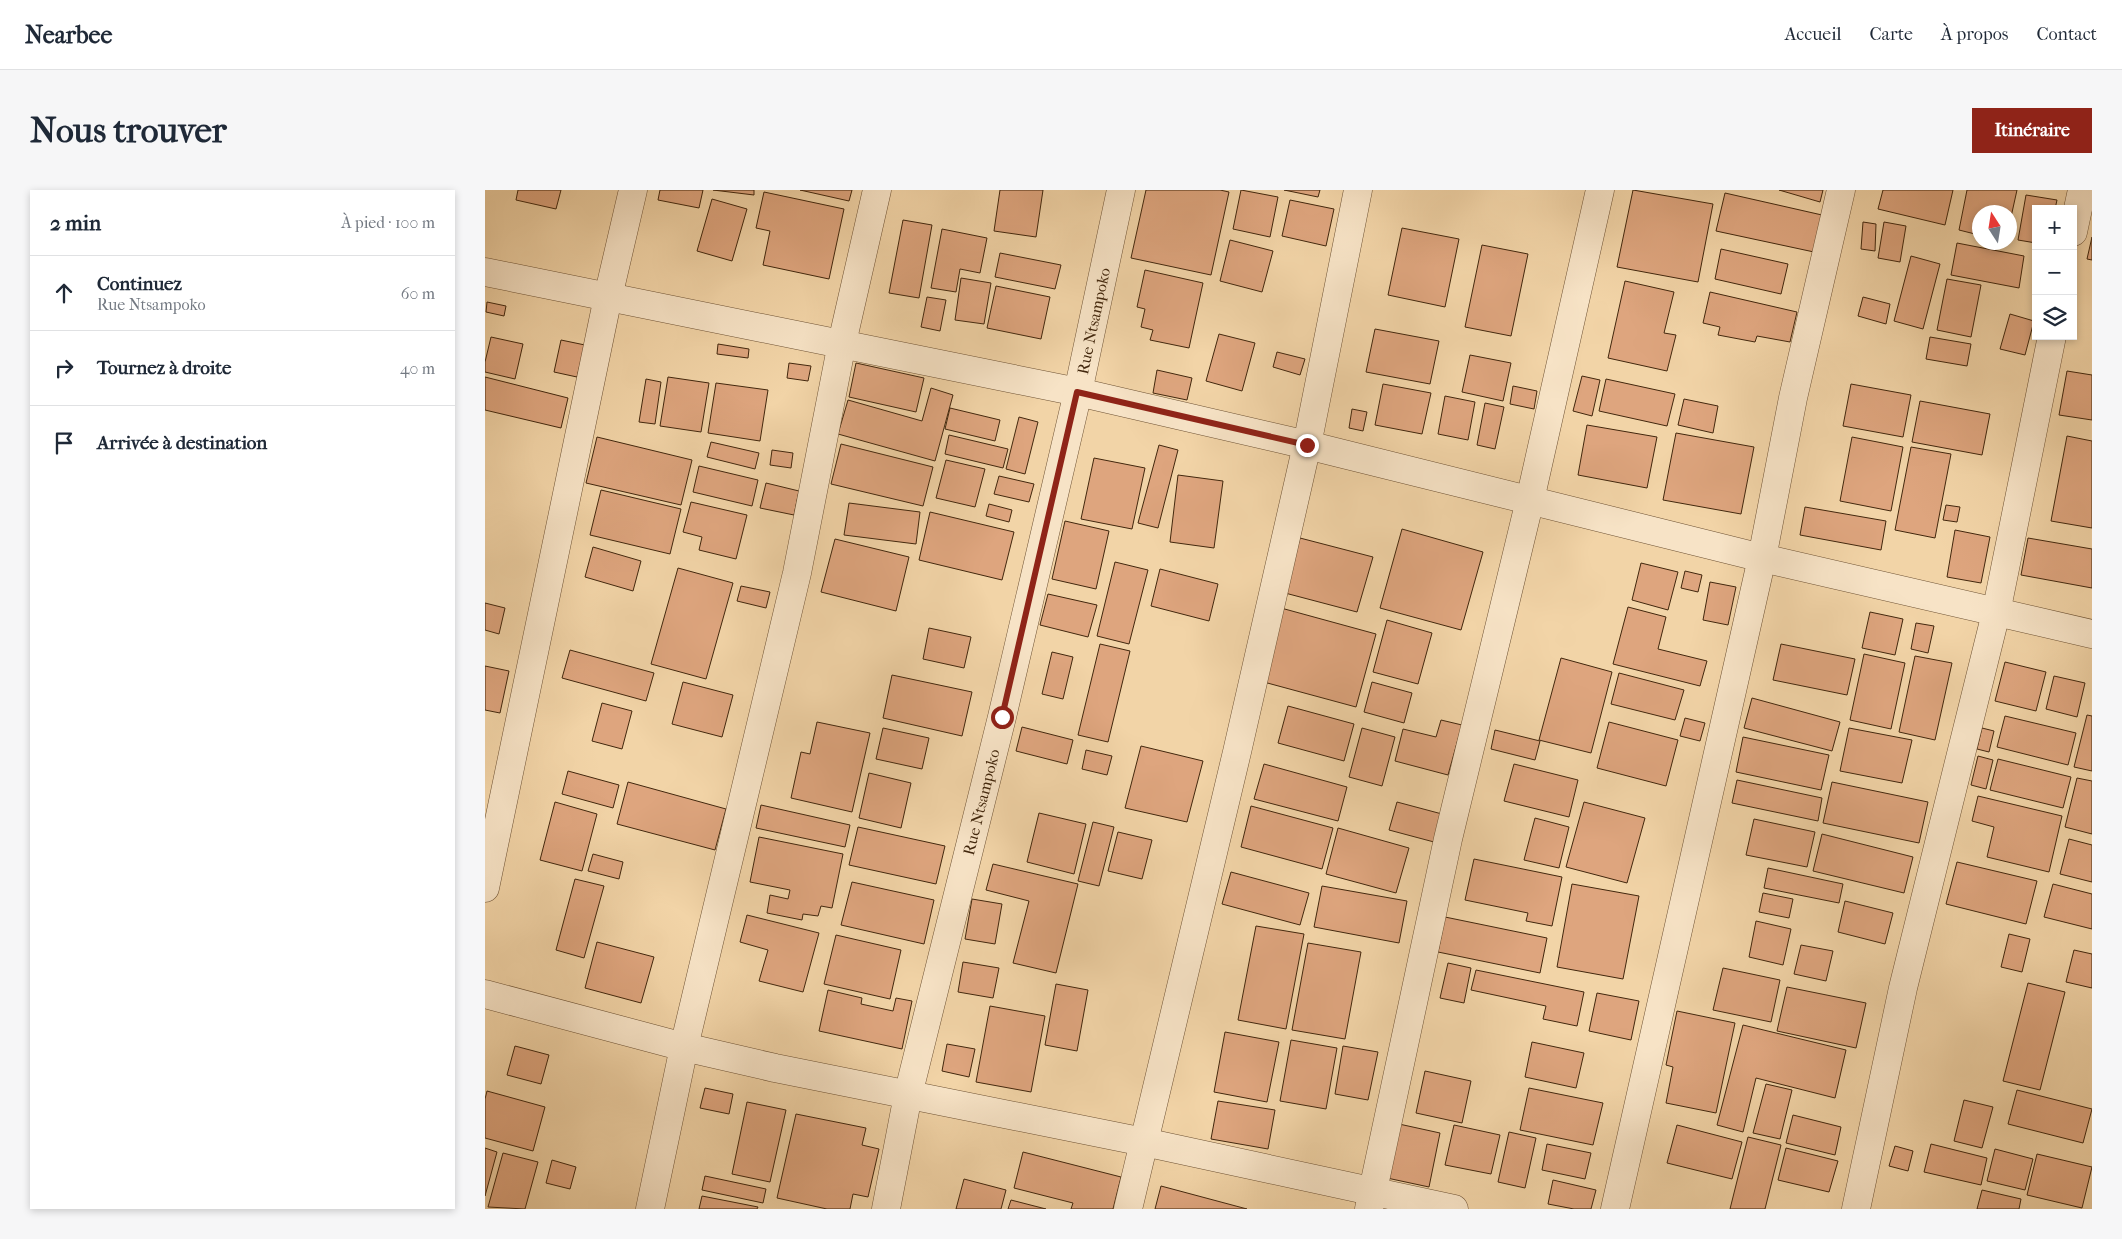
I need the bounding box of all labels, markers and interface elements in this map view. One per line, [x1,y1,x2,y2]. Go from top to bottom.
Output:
text: Nearbee [25,21,112,49]
text: Accueil [1785,24,1842,45]
text: Carte [1870,24,1913,45]
text: À propos [1941,24,2008,45]
text: Contact [2036,24,2097,45]
button: Itinéraire [1972,108,2092,153]
text: Nous trouver [30,110,227,151]
north arrow [1972,205,2017,250]
map controls [2032,205,2077,340]
button: + [2032,205,2077,250]
text: 2 min [50,211,101,235]
text: À pied · 100 m [341,213,435,232]
button: − [2032,250,2077,295]
street label: Rue Ntsampoko [1073,266,1114,376]
text: Continuez [97,273,182,295]
icon: ahead [50,279,78,307]
text: 60 m [401,284,435,303]
text: Rue Ntsampoko [97,295,206,314]
button: layers [2032,295,2077,340]
icon: right [50,354,78,382]
text: Tournez à droite [97,357,231,379]
text: 40 m [400,359,435,378]
icon: arrive [50,429,78,457]
text: Arrivée à destination [97,432,267,454]
route end [1296,434,1319,457]
route start [991,706,1014,729]
street label: Rue Ntsampoko [959,747,1004,857]

